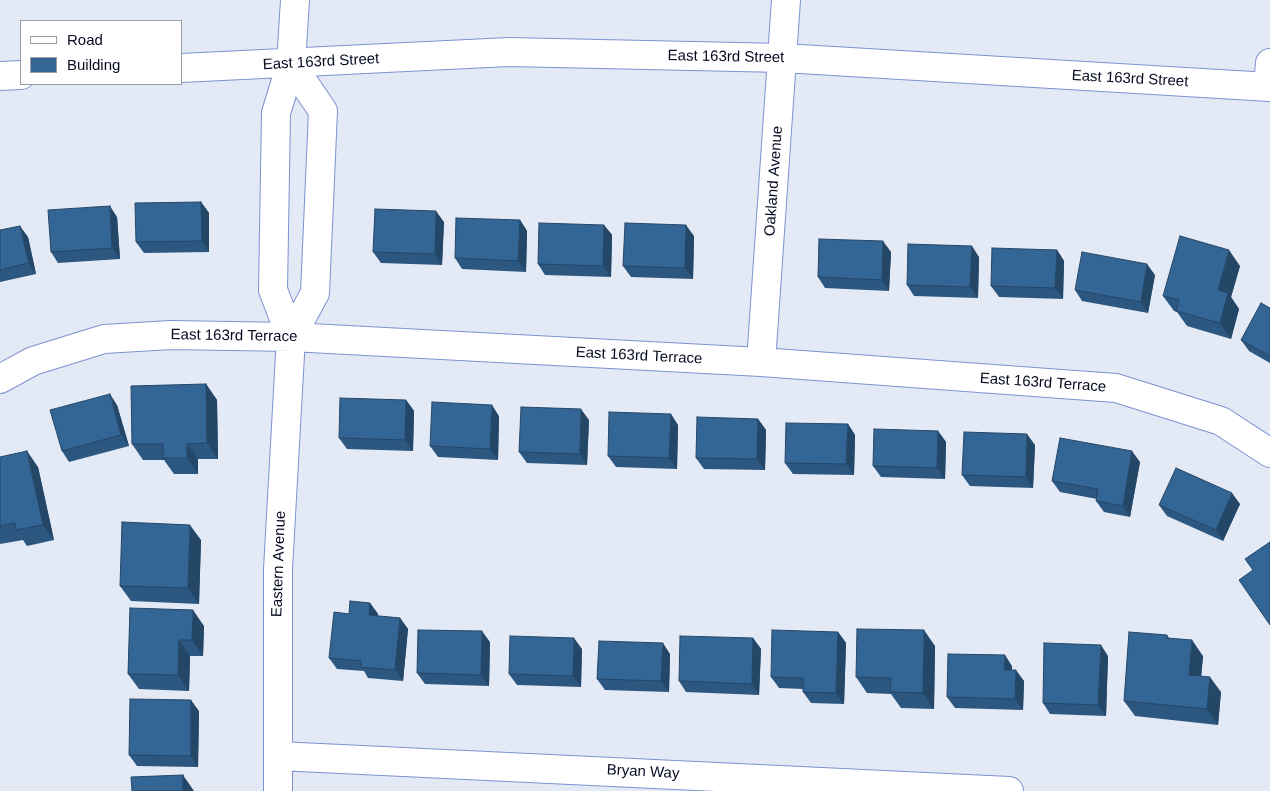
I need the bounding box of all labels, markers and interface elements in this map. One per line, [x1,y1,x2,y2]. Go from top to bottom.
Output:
legend [20,20,182,85]
text: Road [67,31,103,48]
street label: East 163rd Street [667,47,785,67]
street label: East 163rd Street [262,50,380,74]
text: Building [67,56,120,73]
street label: East 163rd Street [1071,67,1189,91]
street label: Oakland Avenue [761,125,787,237]
street label: East 163rd Terrace [170,326,298,346]
street label: East 163rd Terrace [575,344,703,368]
street label: East 163rd Terrace [979,370,1107,396]
street label: Eastern Avenue [268,510,290,618]
street label: Bryan Way [606,761,680,783]

